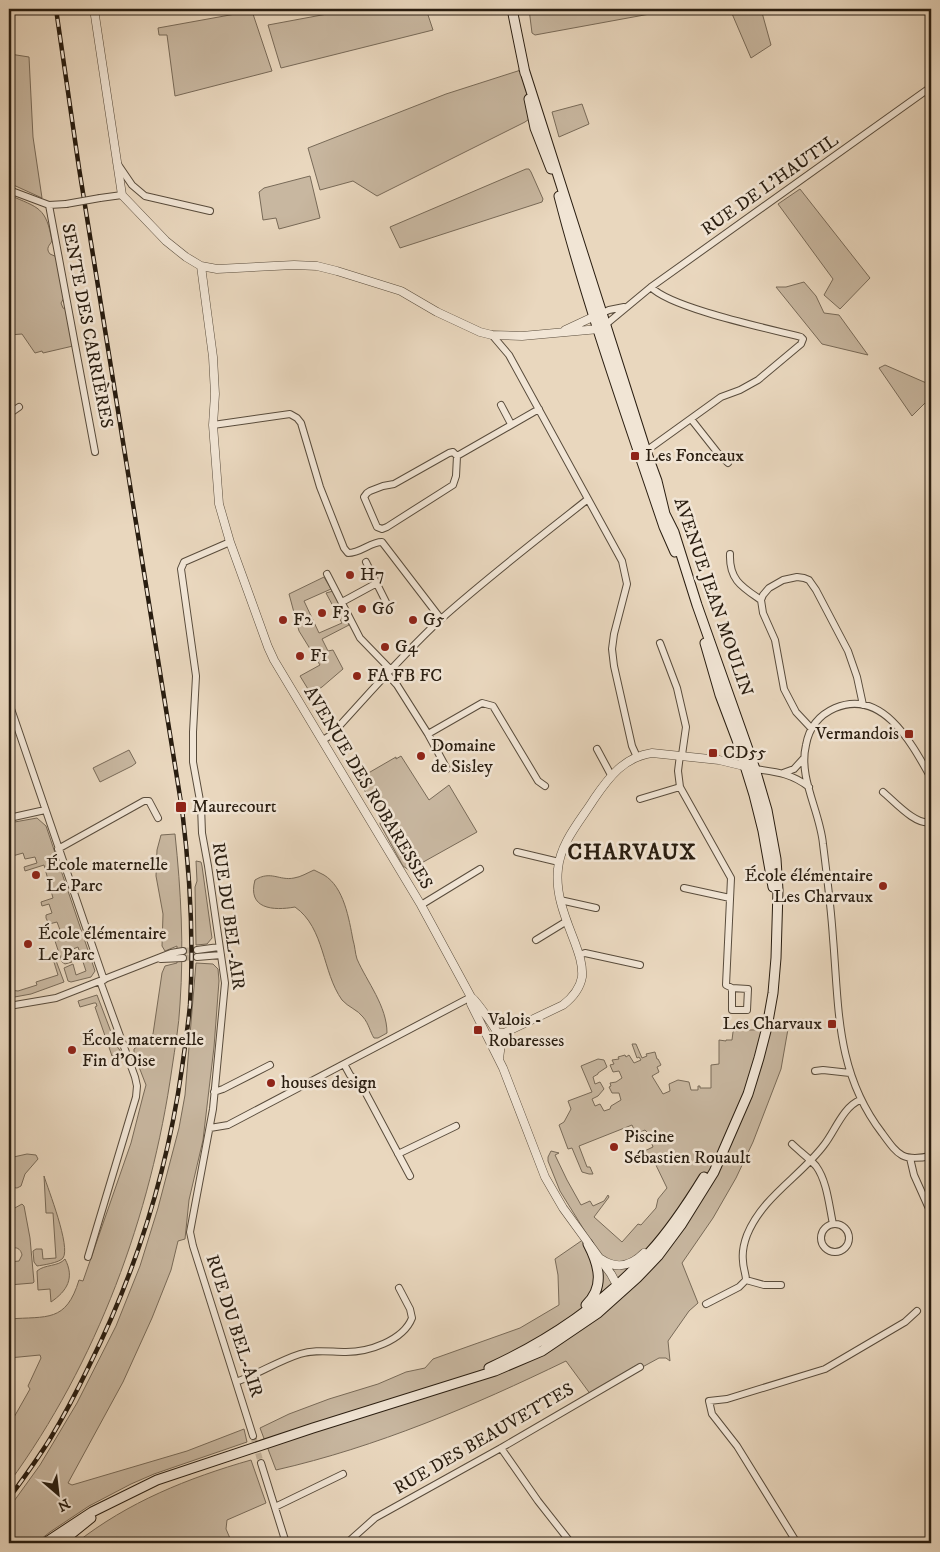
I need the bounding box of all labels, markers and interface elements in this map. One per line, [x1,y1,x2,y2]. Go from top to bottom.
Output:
street label: RUE DE L'HAUTIL [697,129,843,241]
street label: SENTE DES CARRIÈRES [56,222,118,430]
place label: Les Fonceaux [645,445,744,467]
marker: Les Fonceaux [629,450,641,462]
street label: AVENUE JEAN MOULIN [669,495,757,699]
place label: H7 [360,564,385,586]
marker: H7 [344,569,356,581]
place label: G6 [372,598,395,620]
place label: F3 [332,602,350,624]
marker: G6 [356,603,368,615]
marker: F3 [316,607,328,619]
place label: F2 [293,609,313,631]
place label: G5 [423,609,445,631]
marker: F2 [277,614,289,626]
marker: G5 [407,614,419,626]
place label: G4 [395,636,419,658]
marker: G4 [379,641,391,653]
place label: F1 [310,645,328,667]
marker: F1 [294,650,306,662]
place label: FA FB FC [367,665,442,687]
marker: FA FB FC [351,670,363,682]
street label: AVENUE DES ROBARESSES [299,683,437,893]
place label: Vermandois [814,723,899,745]
marker: Vermandois [903,728,915,740]
place label: Domaine de Sisley [431,735,496,778]
place label: CD55 [723,742,766,764]
marker: CD55 [707,747,719,759]
marker: Domaine de Sisley [415,750,427,762]
place label: Maurecourt [192,796,277,818]
marker: Maurecourt [174,800,188,814]
district label: CHARVAUX [568,839,696,866]
street label: RUE DU BEL-AIR [207,841,249,991]
place label: École maternelle Le Parc [46,854,168,897]
place label: École élémentaire Les Charvaux [744,865,873,908]
marker: École maternelle Le Parc [30,869,42,881]
marker: École élémentaire Les Charvaux [877,880,889,892]
place label: École élémentaire Le Parc [38,923,167,966]
marker: École élémentaire Le Parc [22,938,34,950]
place label: Valois - Robaresses [487,1009,564,1052]
place label: Les Charvaux [723,1013,822,1035]
marker: Les Charvaux [826,1018,838,1030]
marker: Valois - Robaresses [472,1024,484,1036]
place label: École maternelle Fin d'Oise [82,1029,204,1072]
marker: École maternelle Fin d'Oise [66,1044,78,1056]
place label: houses design [281,1072,377,1094]
marker: houses design [265,1077,277,1089]
place label: Piscine Sébastien Rouault [624,1126,751,1169]
marker: Piscine Sébastien Rouault [608,1141,620,1153]
street label: RUE DU BEL-AIR [201,1252,267,1400]
street label: RUE DES BEAUVETTES [390,1378,578,1500]
north arrow [32,1470,82,1520]
text: N [54,1494,73,1515]

